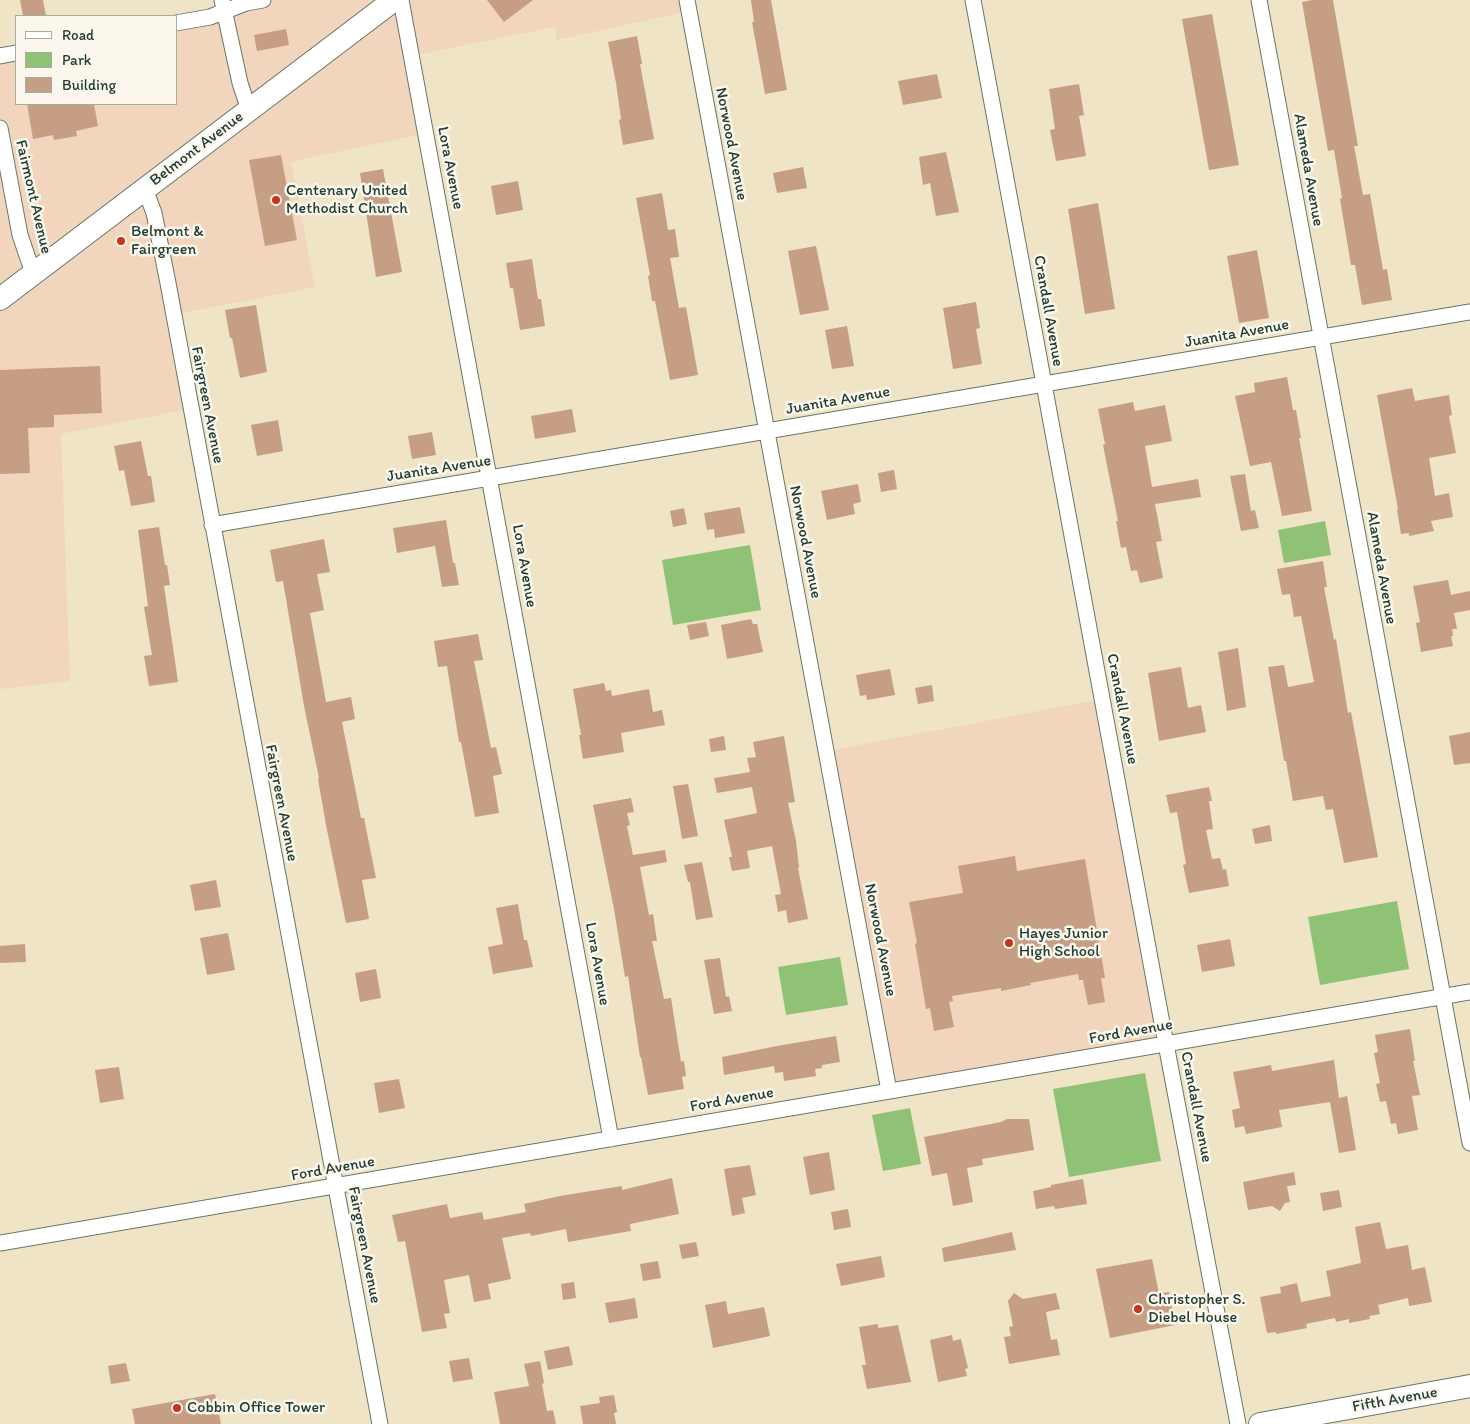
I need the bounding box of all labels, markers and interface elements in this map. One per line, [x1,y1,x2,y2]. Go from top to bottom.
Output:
legend [15,15,178,105]
text: Road [62,26,94,44]
text: Park [62,51,92,69]
text: Building [62,76,116,94]
street label: Norwood Avenue [711,86,751,202]
street label: Belmont Avenue [146,108,248,190]
street label: Alameda Avenue [1289,112,1327,228]
street label: Lora Avenue [433,125,467,211]
street label: Fairmont Avenue [11,138,55,256]
place label: Centenary United Methodist Church [286,181,408,219]
marker: Centenary United Methodist Church [270,194,282,206]
place label: Belmont & Fairgreen [131,222,204,260]
marker: Belmont & Fairgreen [115,235,127,247]
street label: Crandall Avenue [1029,254,1067,368]
street label: Juanita Avenue [1183,315,1291,353]
street label: Fairgreen Avenue [186,345,228,465]
street label: Juanita Avenue [784,382,892,420]
street label: Juanita Avenue [385,451,493,487]
street label: Norwood Avenue [785,484,825,600]
street label: Alameda Avenue [1362,510,1400,626]
street label: Lora Avenue [507,523,541,609]
street label: Crandall Avenue [1102,652,1142,766]
street label: Fairgreen Avenue [260,743,302,863]
street label: Norwood Avenue [860,882,900,998]
street label: Lora Avenue [580,921,614,1007]
place label: Hayes Junior High School [1019,924,1108,962]
marker: Hayes Junior High School [1003,937,1015,949]
street label: Ford Avenue [1088,1015,1174,1049]
street label: Crandall Avenue [1176,1050,1216,1164]
street label: Ford Avenue [689,1083,775,1117]
street label: Ford Avenue [290,1152,376,1186]
street label: Fairgreen Avenue [343,1185,385,1305]
place label: Christopher S. Diebel House [1148,1290,1245,1328]
marker: Christopher S. Diebel House [1132,1303,1144,1315]
street label: Fifth Avenue [1351,1383,1439,1417]
place label: Cobbin Office Tower [187,1398,325,1418]
marker: Cobbin Office Tower [171,1402,183,1414]

